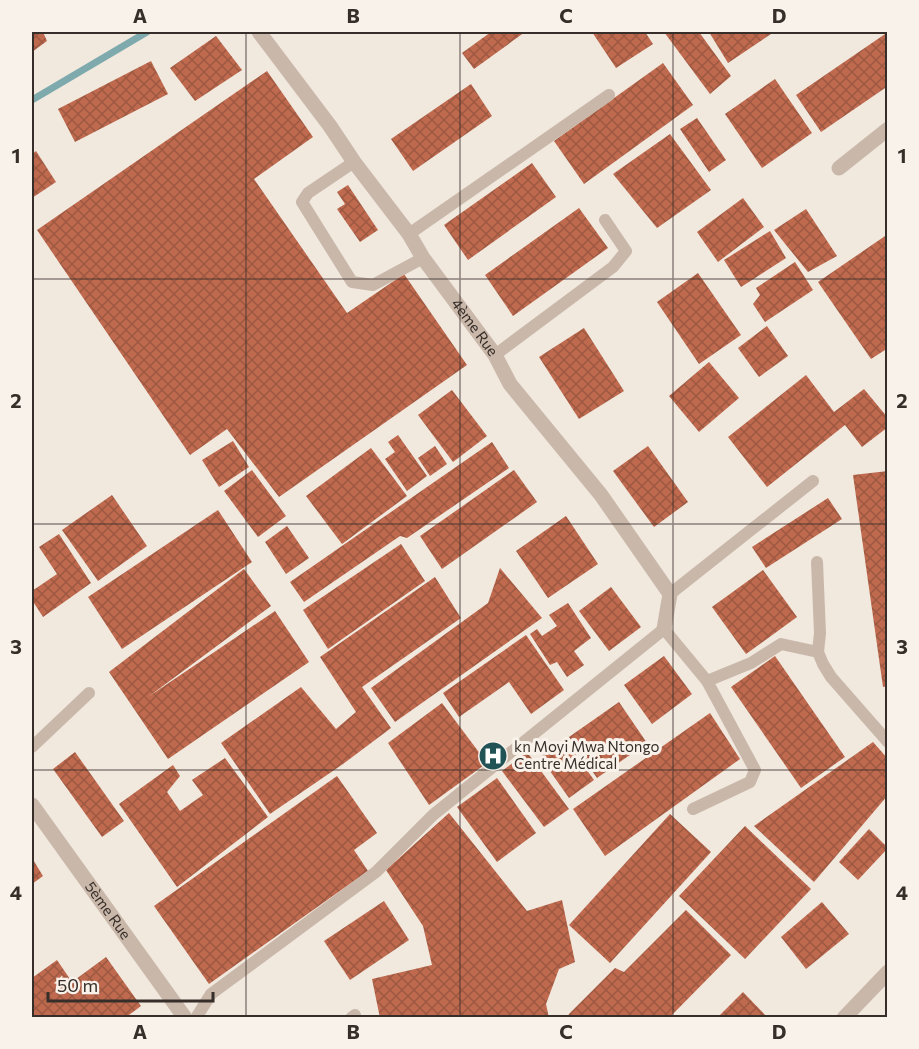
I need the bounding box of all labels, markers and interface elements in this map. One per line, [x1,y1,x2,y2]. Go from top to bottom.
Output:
text: A [133,3,147,27]
text: B [346,3,360,27]
text: C [559,3,573,27]
text: D [772,3,786,27]
text: 1 [11,143,21,167]
text: 1 [897,143,907,167]
street label: 4ème Rue [448,295,503,359]
text: 2 [10,388,22,412]
text: 2 [896,388,908,412]
text: 3 [10,634,22,658]
text: 3 [896,634,908,658]
place label: kn Moyi Mwa Ntongo Centre Médical [514,737,659,772]
hospital icon: kn Moyi Mwa Ntongo Centre Médical [477,740,509,772]
street label: 5ème Rue [82,878,135,942]
text: 4 [10,880,22,904]
text: 4 [896,880,908,904]
scale bar [48,965,213,1003]
text: 50 m [57,974,98,996]
text: A [133,1019,147,1043]
text: B [346,1019,360,1043]
text: C [559,1019,573,1043]
text: D [772,1019,786,1043]

